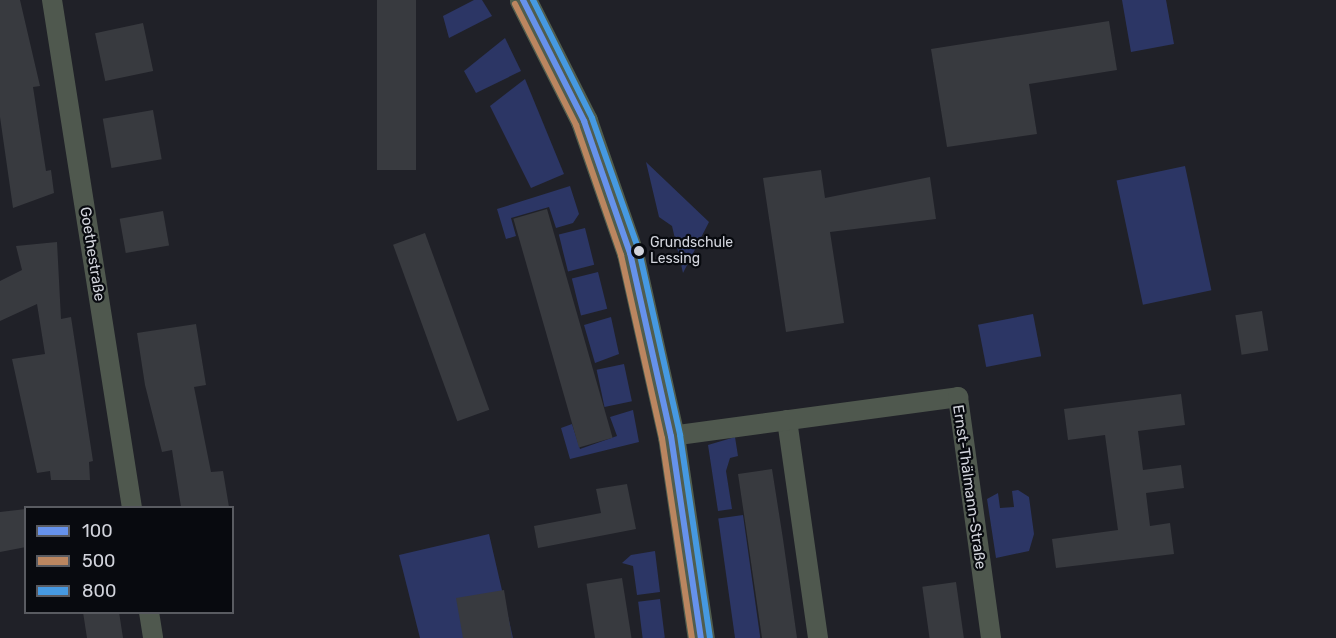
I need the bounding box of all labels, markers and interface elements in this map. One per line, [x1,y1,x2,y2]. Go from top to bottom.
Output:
street label: Goethestraße [76,206,108,302]
place label: Grundschule Lessing [650,235,733,268]
marker: Grundschule Lessing [633,245,645,257]
street label: Ernst-Thälmann-Straße [949,404,989,570]
legend [24,506,234,614]
text: 100 [82,520,113,542]
text: 500 [82,550,116,572]
text: 800 [82,580,116,602]

